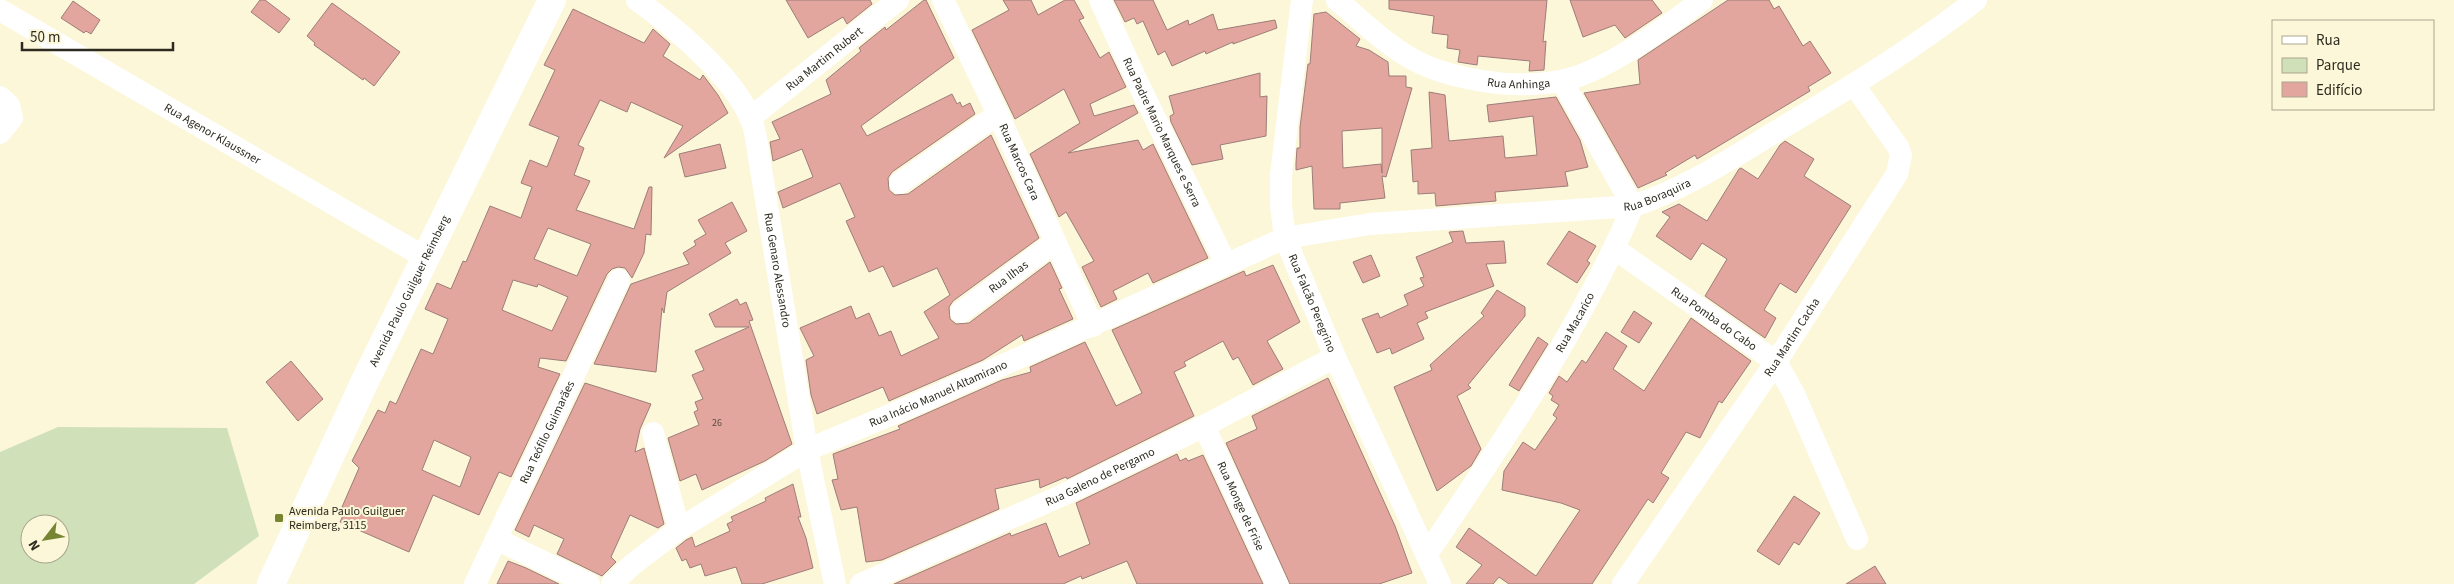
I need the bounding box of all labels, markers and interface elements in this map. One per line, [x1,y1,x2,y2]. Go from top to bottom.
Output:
scale bar [22,20,174,52]
legend [2272,20,2434,110]
street label: Rua Martim Rubert [782,23,866,95]
text: 50 m [30,27,60,48]
text: Rua [2316,30,2340,51]
street label: Rua Padre Mario Marques e Serra [1119,55,1205,210]
text: Parque [2316,55,2360,76]
street label: Rua Anhinga [1486,73,1551,93]
text: Edifício [2316,80,2363,101]
street label: Rua Agenor Klaussner [161,99,265,169]
street label: Rua Marcos Cara [995,121,1044,203]
street label: Rua Boraquira [1623,174,1694,215]
street label: Rua Genaro Alessandro [760,211,795,329]
street label: Avenida Paulo Guilguer Reimberg [365,212,454,370]
street label: Rua Falcão Peregrino [1284,251,1341,355]
street label: Rua Ilhas [985,256,1032,297]
street label: Rua Pomba do Cabo [1668,282,1760,355]
street label: Rua Macarico [1551,289,1599,356]
street label: Rua Martim Cacha [1760,294,1824,380]
street label: Rua Inácio Manuel Altamirano [866,356,1010,431]
street label: Rua Teófilo Guimarães [515,378,579,487]
house number: 26 [712,416,722,430]
street label: Rua Galeno de Pergamo [1043,443,1158,510]
street label: Rua Monge de Frise [1213,458,1269,553]
place label: Avenida Paulo Guilguer Reimberg, 3115 [289,503,406,534]
marker: Avenida Paulo Guilguer Reimberg, 3115 [273,512,285,524]
north arrow [20,514,70,564]
text: N [24,536,46,554]

